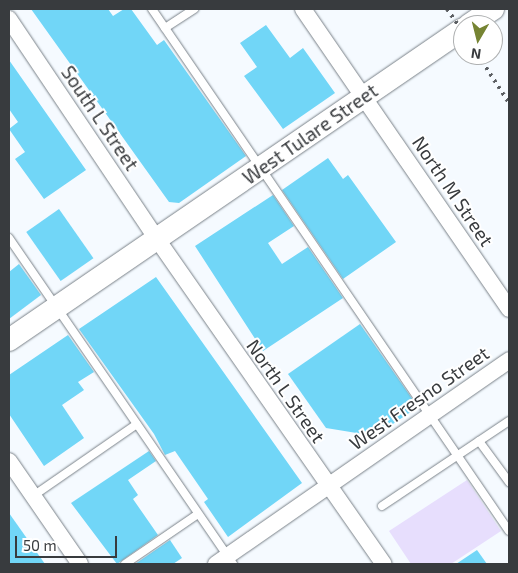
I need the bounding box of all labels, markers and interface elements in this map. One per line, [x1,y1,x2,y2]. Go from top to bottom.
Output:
north arrow [453,15,503,65]
text: N [470,45,482,63]
street label: South L Street [57,61,143,175]
street label: West Tulare Street [238,79,382,189]
street label: North M Street [408,132,498,250]
street label: North L Street [242,335,330,447]
street label: West Fresno Street [345,341,493,455]
scale bar [18,526,120,558]
text: 50 m [23,536,57,554]

